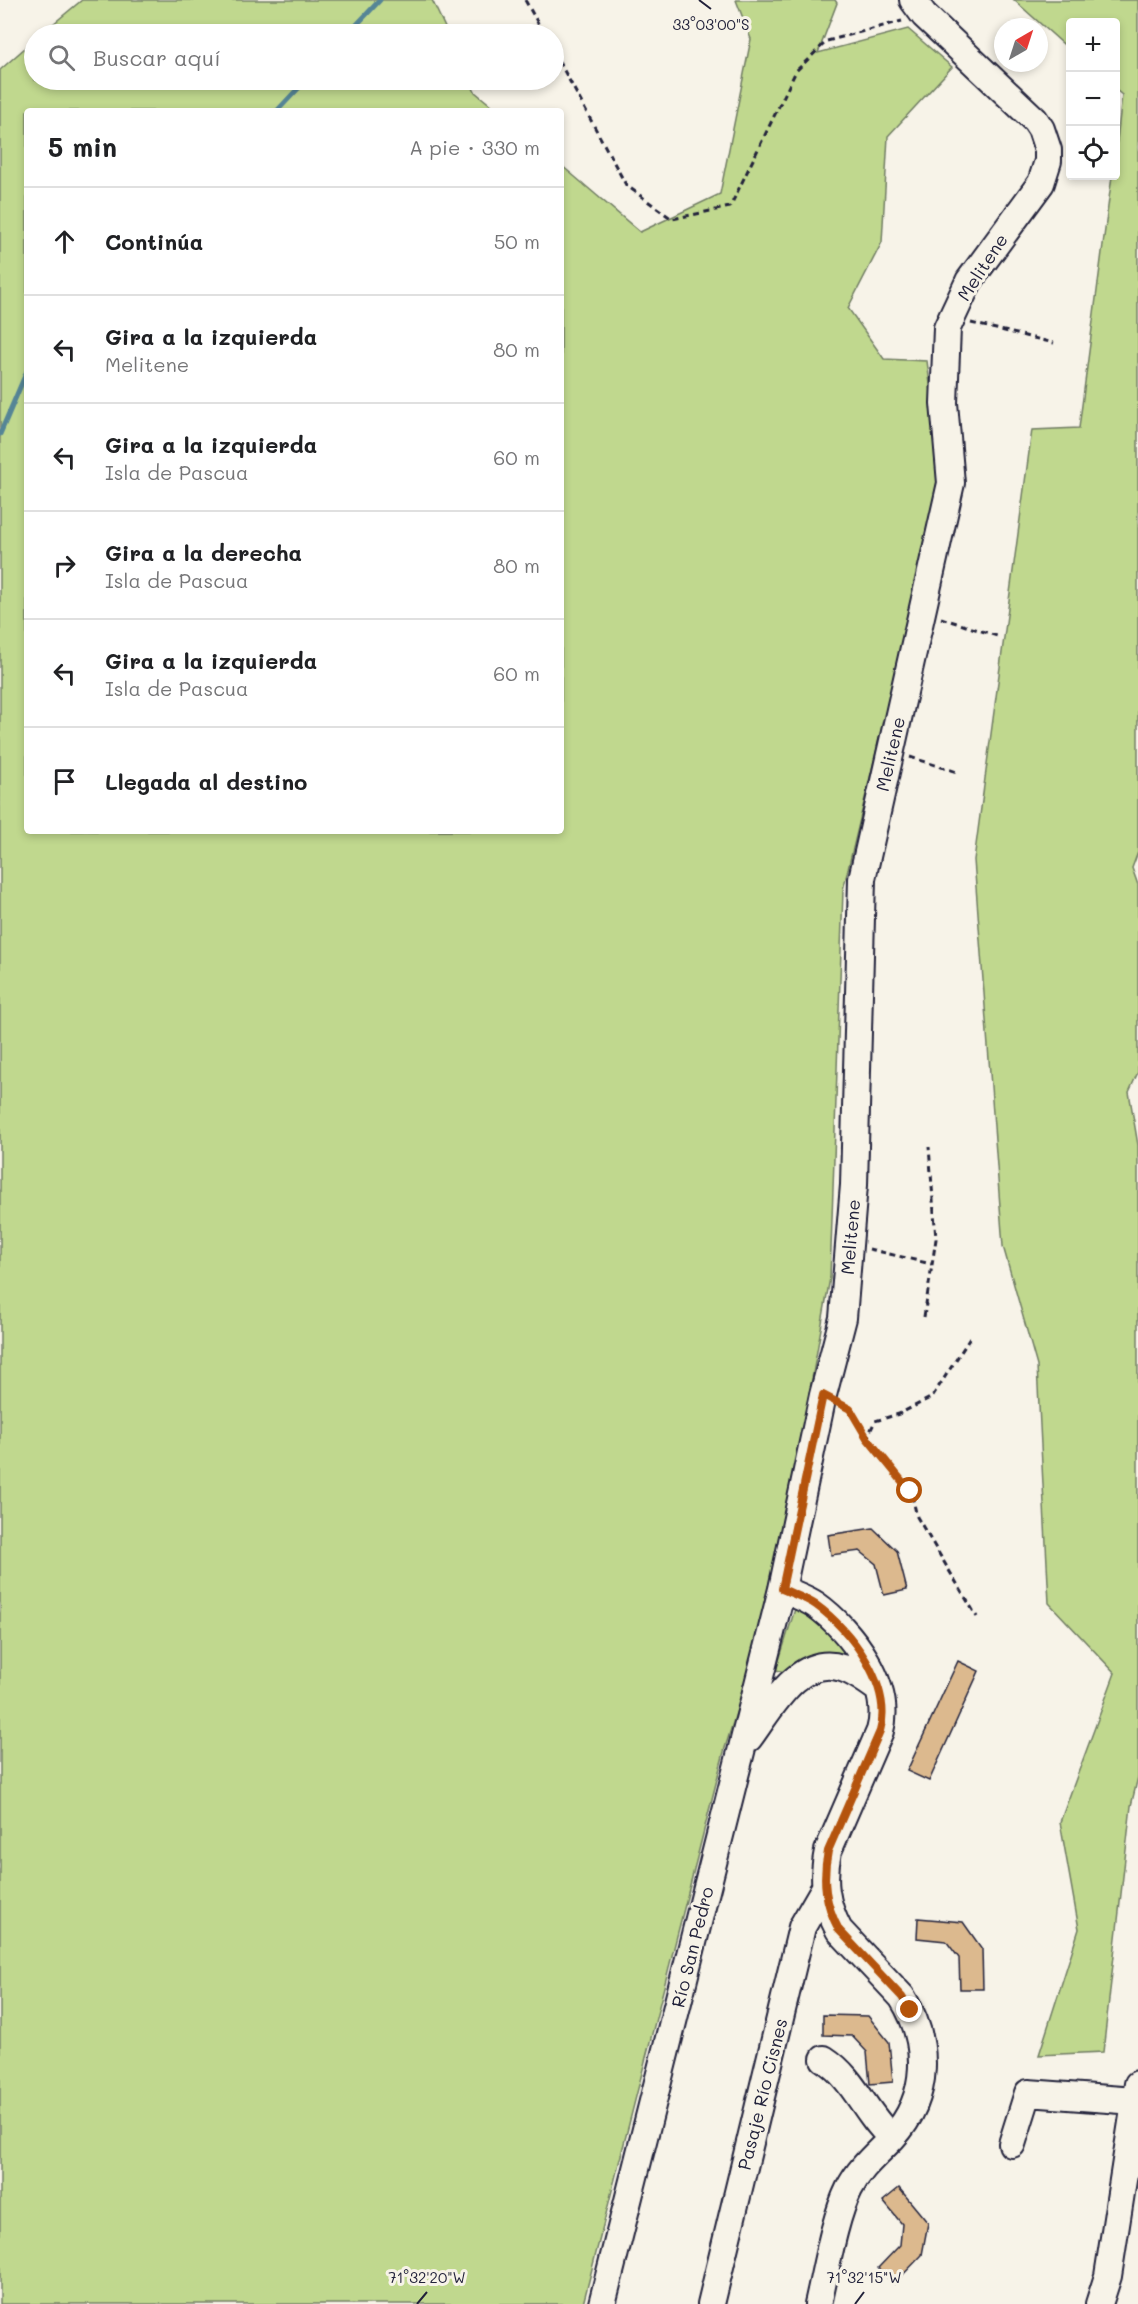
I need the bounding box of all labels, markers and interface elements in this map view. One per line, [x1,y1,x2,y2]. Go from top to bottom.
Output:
text: 33°03'00"S [673,14,749,34]
north arrow [994,18,1048,72]
map controls [1066,18,1120,180]
button: + [1066,18,1120,72]
search box [24,24,564,90]
icon: search [45,41,78,74]
text: Buscar aquí [93,43,221,72]
button: − [1066,72,1120,126]
button: locate [1066,126,1120,180]
text: 5 min [48,130,117,164]
text: A pie · 330 m [409,134,540,160]
icon: ahead [48,225,81,258]
text: Continúa [105,227,203,256]
text: 50 m [494,228,540,254]
street label: Melitene [951,229,1013,305]
text: Gira a la izquierda [105,322,317,351]
icon: left [48,333,81,366]
text: 80 m [493,336,540,362]
text: Melitene [105,351,189,377]
text: Gira a la izquierda [105,430,317,459]
icon: left [48,441,81,474]
text: 60 m [493,444,540,470]
text: Isla de Pascua [105,459,248,485]
text: Gira a la derecha [105,538,302,567]
icon: right [48,549,81,582]
text: 80 m [493,552,540,578]
text: Isla de Pascua [105,567,248,593]
text: Gira a la izquierda [105,646,317,675]
icon: left [48,657,81,690]
text: 60 m [493,660,540,686]
text: Isla de Pascua [105,675,248,701]
street label: Melitene [870,714,910,794]
icon: arrive [48,765,81,798]
text: Llegada al destino [105,767,307,796]
street label: Melitene [835,1198,865,1276]
route start [896,1477,922,1503]
street label: Río San Pedro [665,1884,719,2010]
route end [896,1996,922,2022]
street label: Pasaje Río Cisnes [732,2016,792,2172]
text: 71°32'20"W [388,2267,466,2287]
text: 71°32'15"W [826,2267,902,2287]

